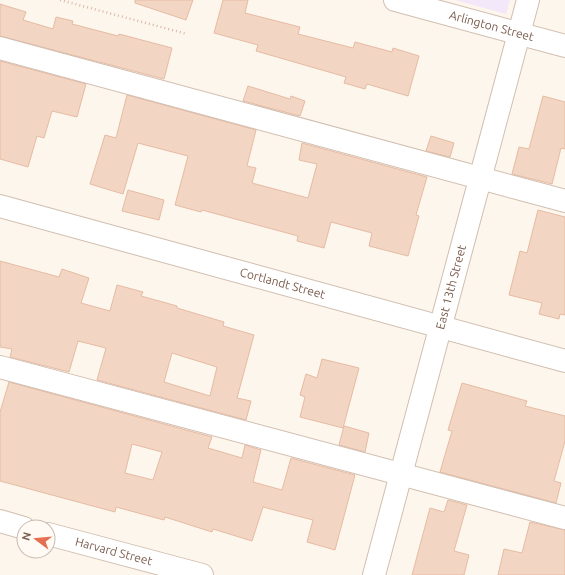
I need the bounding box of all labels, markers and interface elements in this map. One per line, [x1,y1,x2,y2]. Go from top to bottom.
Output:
street label: Arlington Street [448,8,536,43]
street label: East 13th Street [433,243,468,331]
street label: Cortlandt Street [239,265,327,301]
north arrow [16,519,56,559]
text: N [19,531,33,542]
street label: Harvard Street [74,535,154,568]

